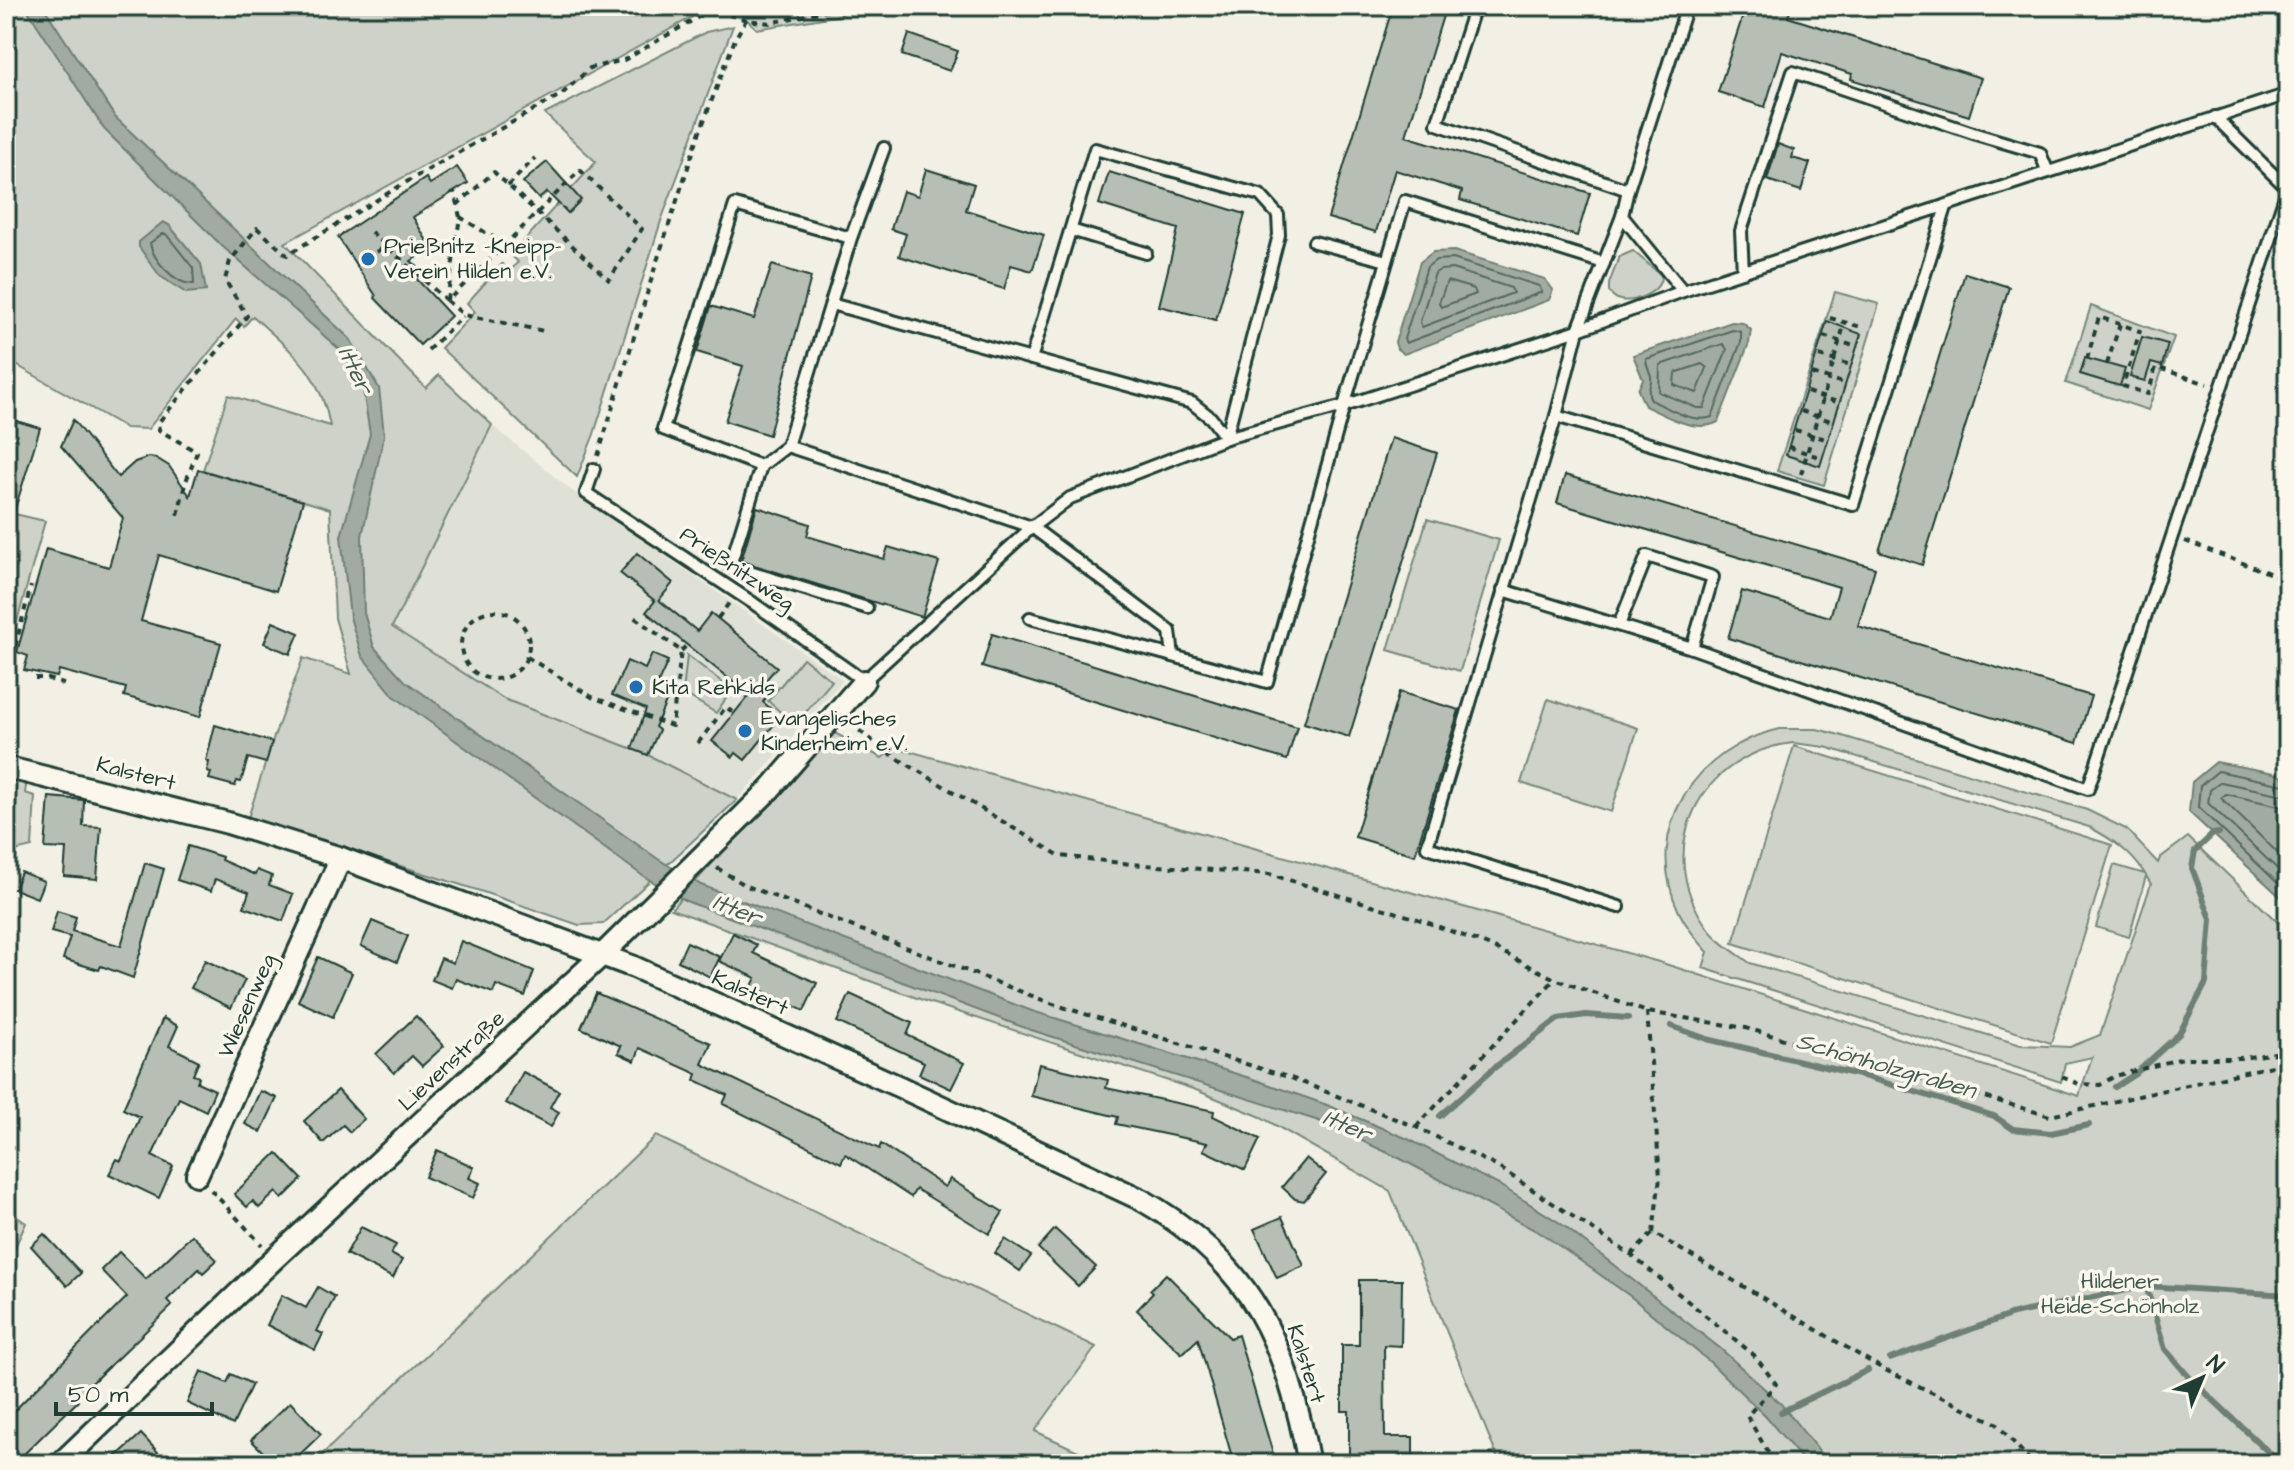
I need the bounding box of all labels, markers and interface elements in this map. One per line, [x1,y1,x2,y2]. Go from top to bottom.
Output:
place label: Prießnitz -Kneipp- Verein Hilden e.V. [384,231,562,287]
marker: Prießnitz -Kneipp- Verein Hilden e.V. [359,250,377,268]
water label: Itter [329,340,382,402]
street label: Prießnitzweg [673,519,800,620]
place label: Kita Rehkids [652,672,775,703]
marker: Kita Rehkids [627,678,645,696]
place label: Evangelisches Kinderheim e.V. [761,703,908,759]
marker: Evangelisches Kinderheim e.V. [736,722,754,740]
street label: Kalstert [93,749,179,799]
water label: Itter [708,885,769,936]
street label: Wiesenweg [210,949,285,1063]
street label: Kalstert [707,962,793,1024]
street label: Lievenstraße [392,1003,512,1119]
water label: Schönholzgraben [1792,1024,1982,1109]
water label: Itter [1318,1101,1379,1152]
park label: Hildener Heide-Schönholz [2041,1266,2199,1322]
street label: Kalstert [1279,1321,1333,1407]
north arrow [2162,1338,2242,1418]
text: N [2199,1349,2231,1381]
scale bar [56,1366,212,1416]
text: 50 m [68,1378,129,1412]

